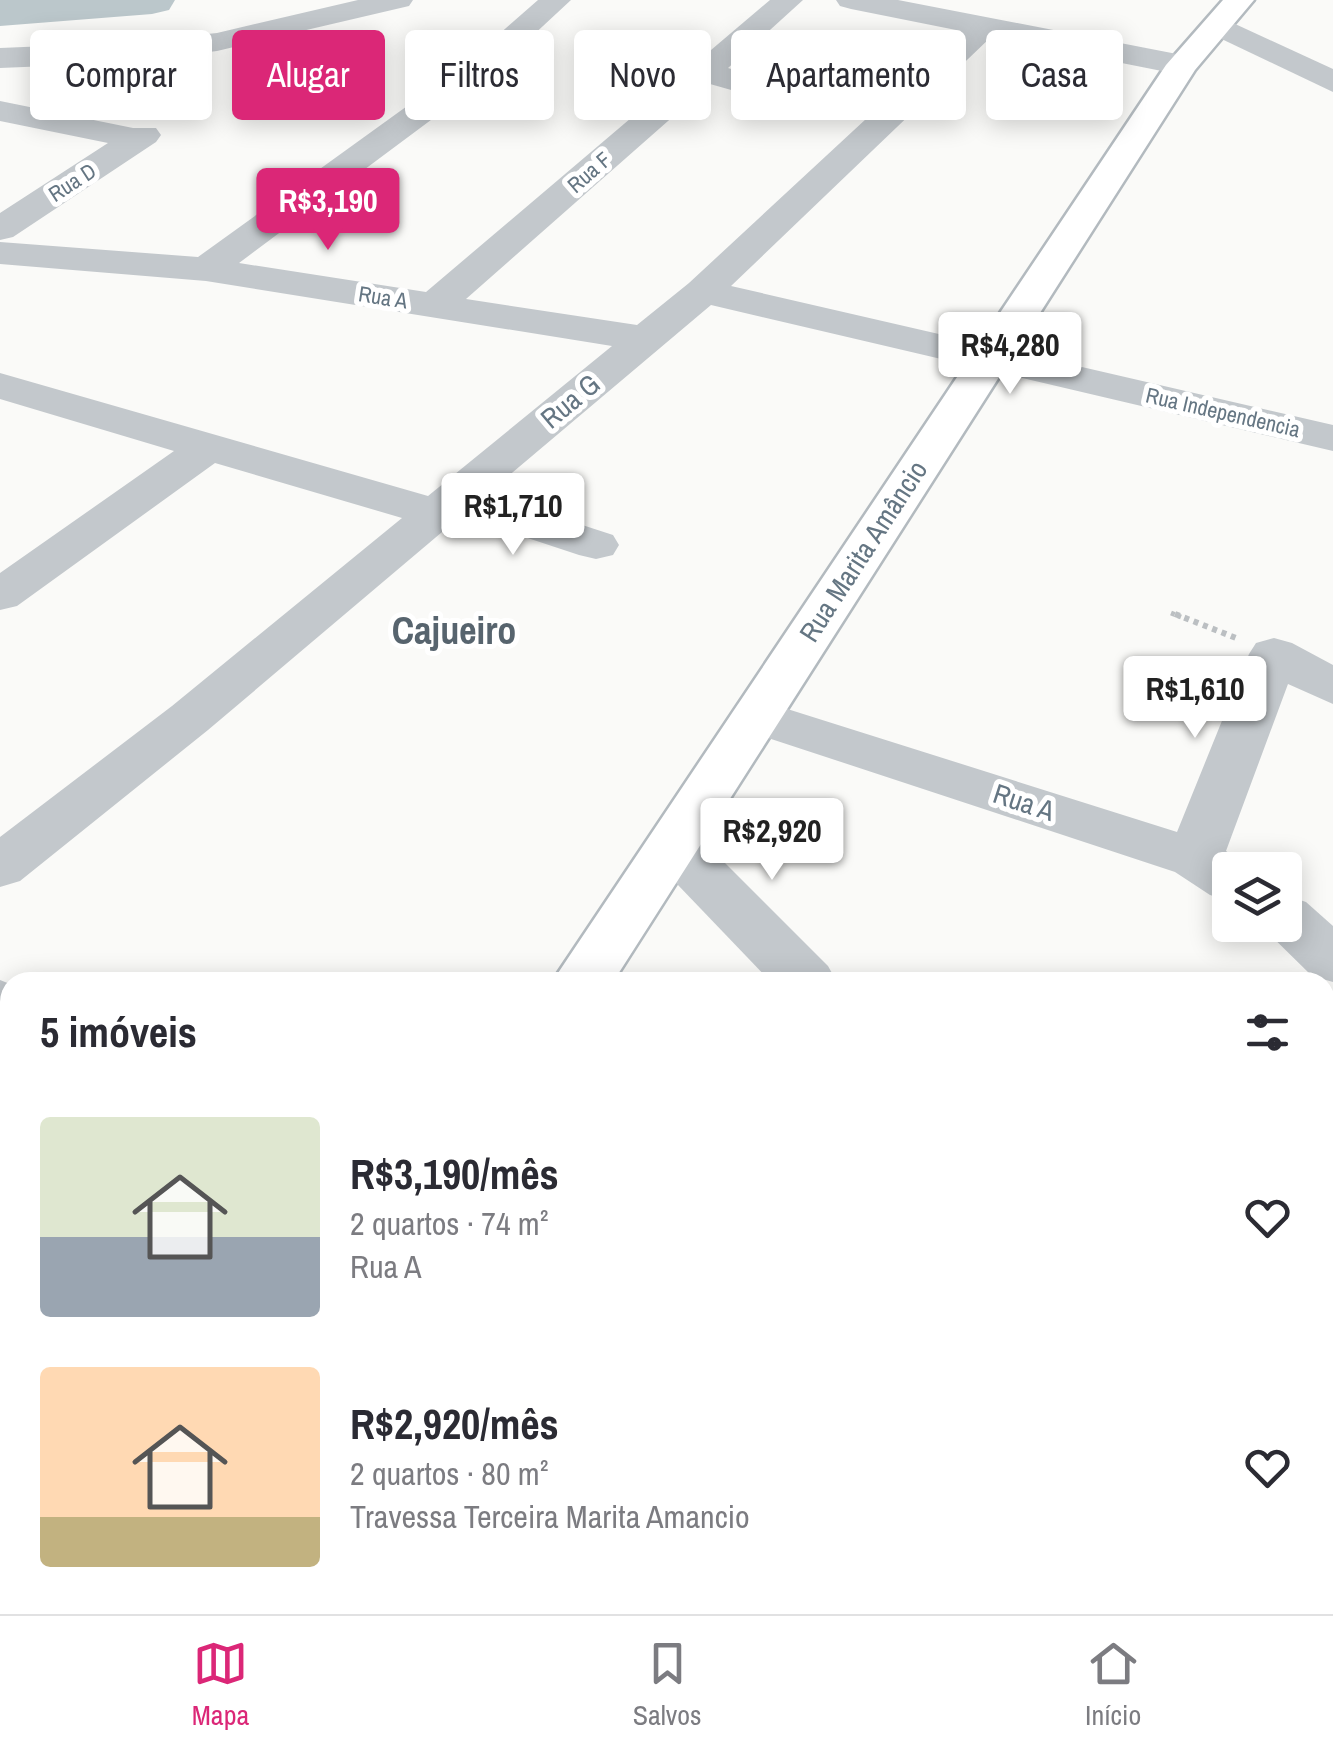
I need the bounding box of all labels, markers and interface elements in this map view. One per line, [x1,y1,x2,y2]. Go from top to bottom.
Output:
chip: Comprar [30,30,212,120]
chip: Alugar [232,30,385,120]
chip: Filtros [405,30,554,120]
chip: Novo [574,30,711,120]
chip: Apartamento [731,30,966,120]
chip: Casa [986,30,1123,120]
street label: Rua F [561,145,617,199]
street label: Rua D [42,155,102,209]
pin: R$3,190 [236,168,420,253]
text: R$3,190 [278,179,378,222]
street label: Rua A [356,278,411,316]
pin: R$4,280 [918,312,1102,397]
text: R$4,280 [960,323,1060,366]
street label: Rua G [532,365,608,437]
street label: Rua Independencia [1143,380,1303,444]
street label: Rua Marita Amâncio [790,453,936,649]
pin: R$1,710 [421,473,605,558]
text: R$1,710 [463,484,563,527]
district label: Cajueiro [392,605,516,656]
pin: R$1,610 [1103,656,1287,741]
text: R$1,610 [1145,667,1245,710]
street label: Rua A [988,774,1060,830]
pin: R$2,920 [680,798,864,883]
text: R$2,920 [722,809,822,852]
map controls [1212,852,1302,942]
button: layers [1212,852,1302,942]
text: 5 imóveis [40,1004,197,1060]
icon: filters [1240,1005,1295,1060]
text: R$3,190/mês [350,1146,559,1202]
icon: home [120,1157,240,1277]
icon: heart [1240,1190,1295,1245]
text: 2 quartos · 74 m² [350,1202,548,1245]
text: Rua A [350,1245,422,1288]
text: R$2,920/mês [350,1396,559,1452]
icon: home [120,1407,240,1527]
icon: heart [1240,1440,1295,1495]
text: 2 quartos · 80 m² [350,1452,548,1495]
text: Travessa Terceira Marita Amancio [350,1495,750,1538]
tab: Mapa [192,1636,249,1734]
tab: Salvos [633,1636,702,1734]
tab: Início [1085,1636,1141,1734]

